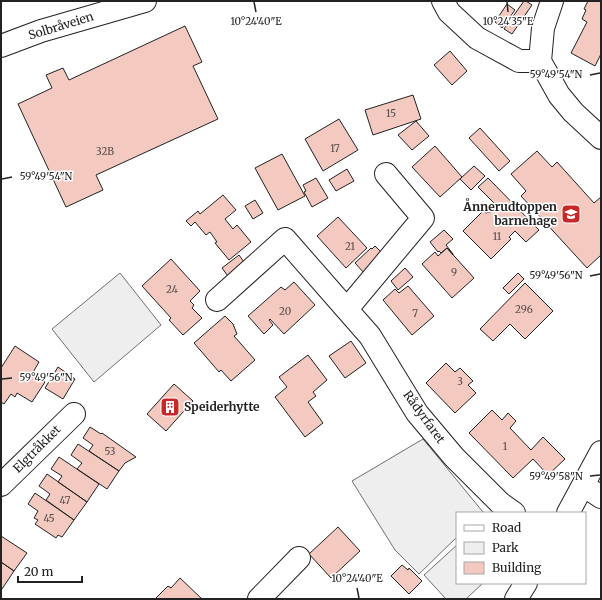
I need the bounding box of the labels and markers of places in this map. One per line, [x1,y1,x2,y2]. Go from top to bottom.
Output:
place label: Ånnerudtoppen barnehage [462,198,557,228]
school or university icon: Ånnerudtoppen barnehage [560,203,582,225]
building icon: Speiderhytte [159,396,181,418]
place label: Speiderhytte [184,399,260,414]

